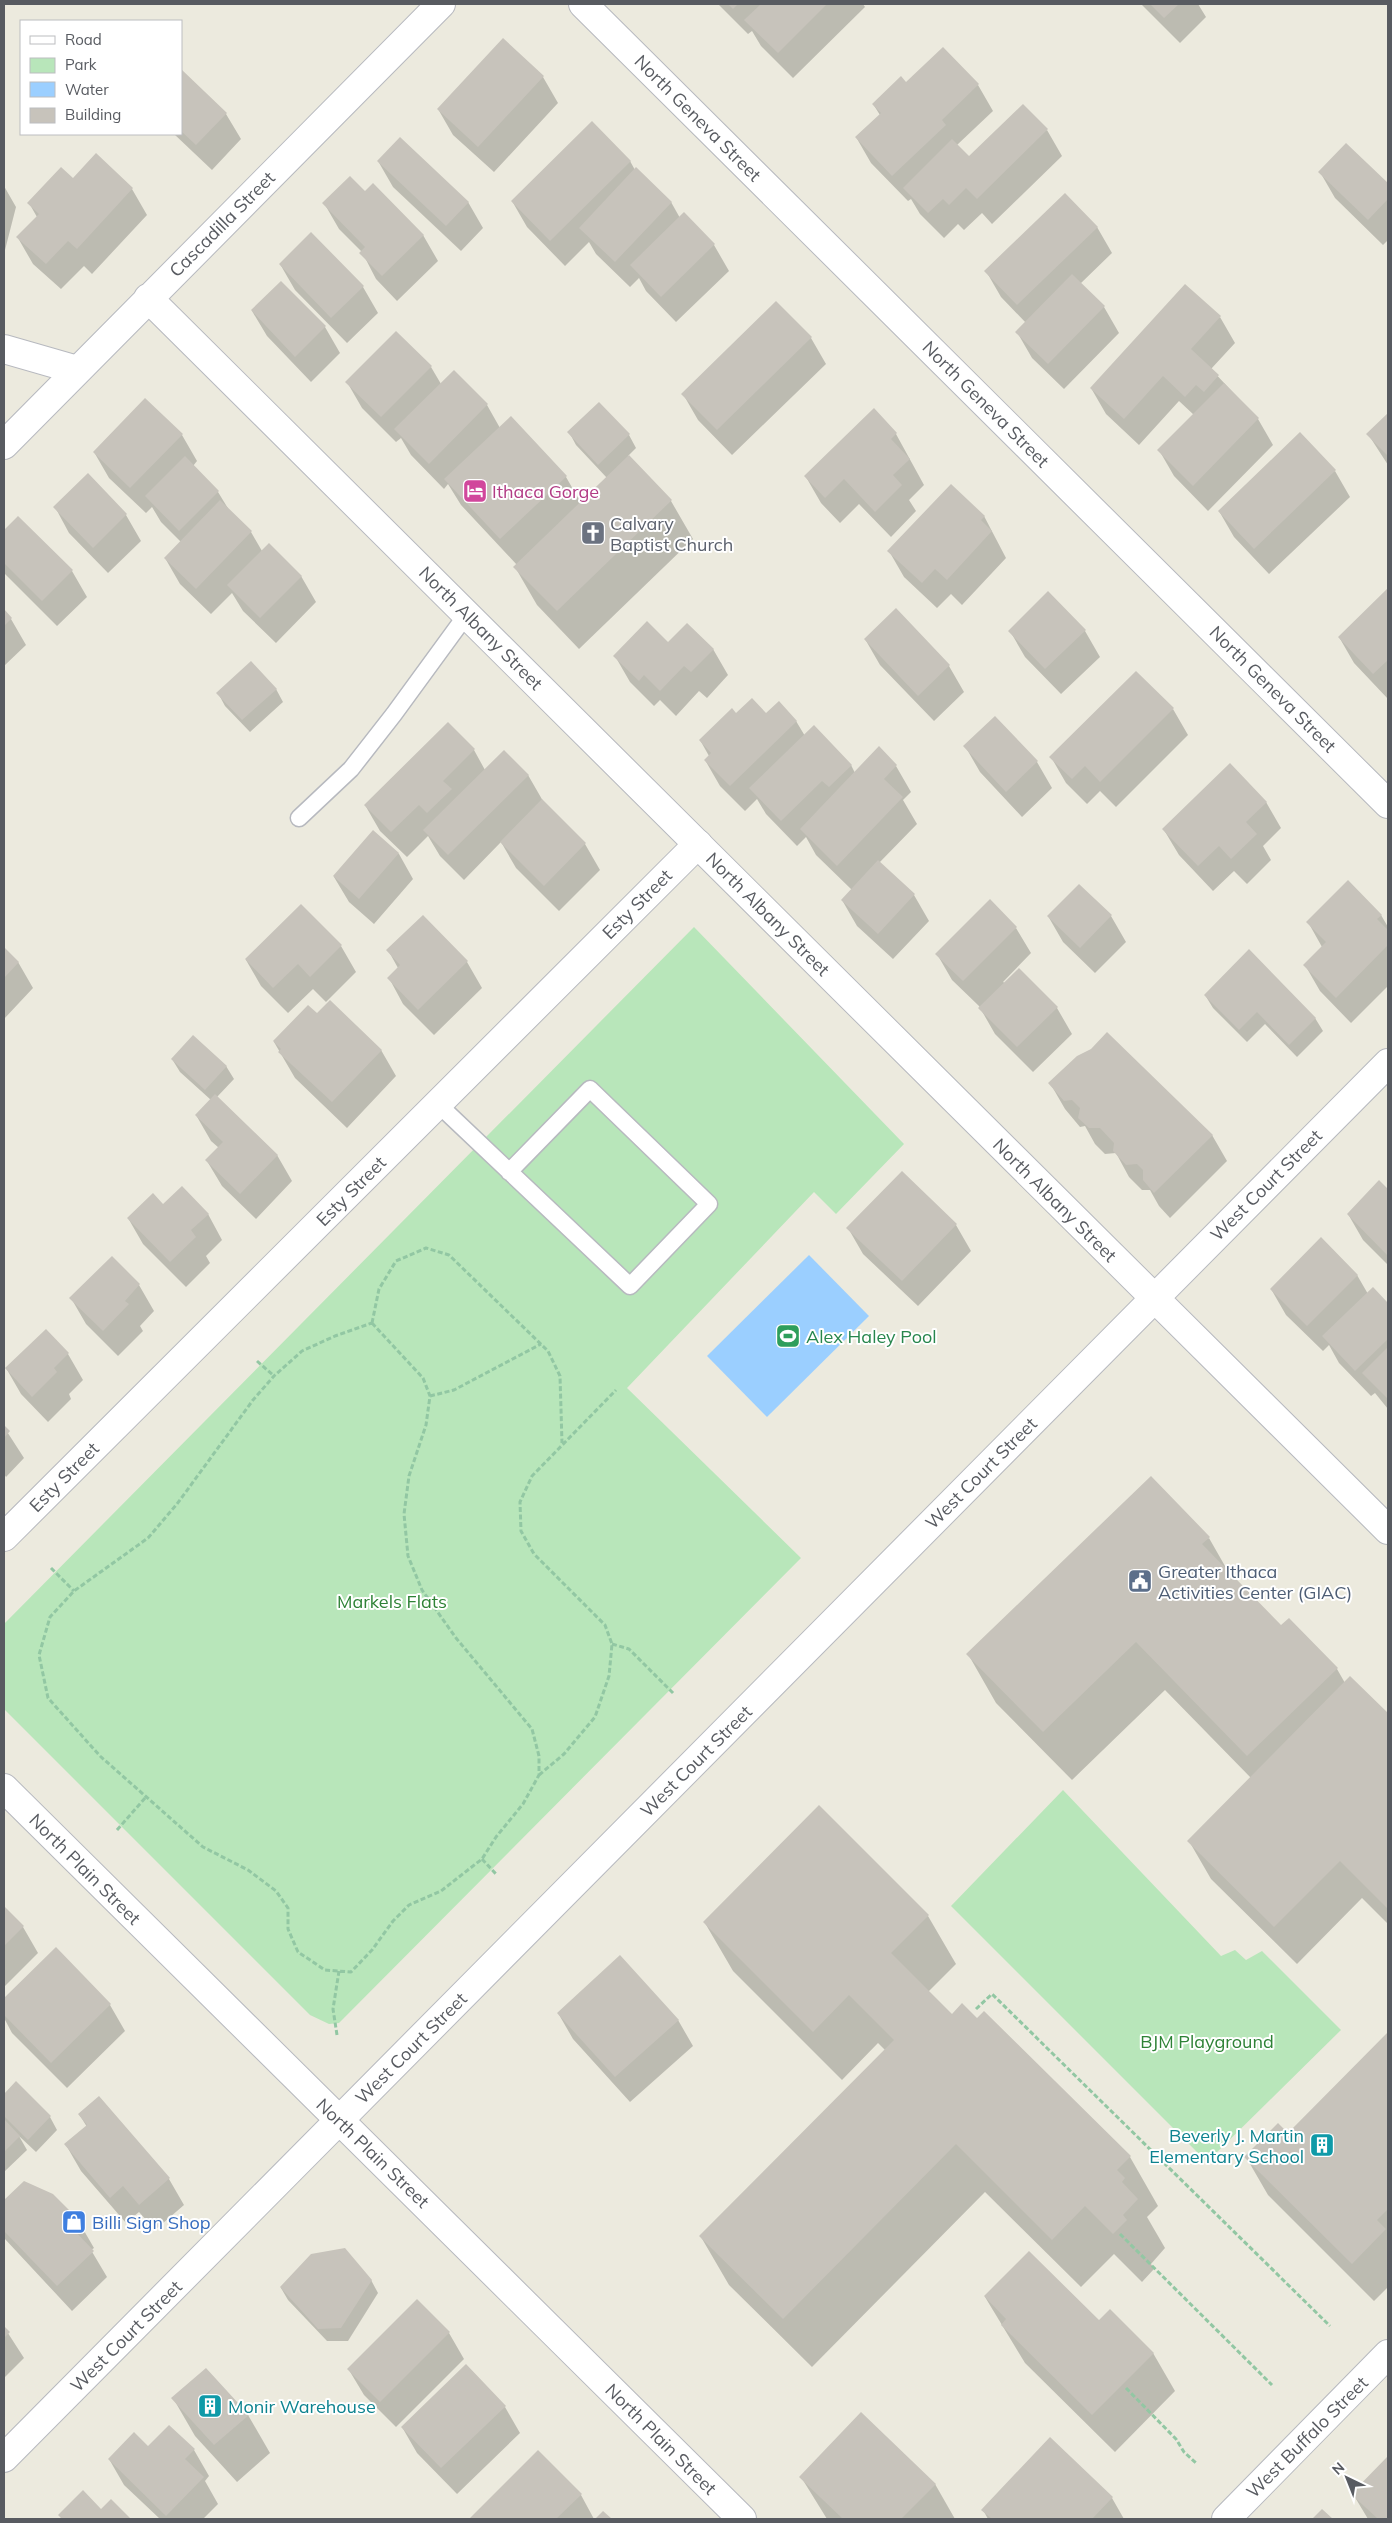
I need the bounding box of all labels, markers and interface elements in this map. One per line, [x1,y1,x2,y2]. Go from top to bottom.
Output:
legend [20,20,182,135]
text: Road [65,30,102,49]
street label: North Geneva Street [630,50,766,186]
text: Park [65,55,97,74]
text: Water [65,80,109,99]
text: Building [65,105,121,124]
street label: Cascadilla Street [164,166,280,282]
street label: North Geneva Street [918,336,1054,472]
hotel icon: Ithaca Gorge [462,478,488,504]
place label: Ithaca Gorge [492,480,599,503]
place label: Calvary Baptist Church [610,512,733,556]
church icon: Calvary Baptist Church [580,520,606,546]
street label: North Albany Street [414,561,548,695]
street label: North Geneva Street [1205,621,1341,757]
street label: North Albany Street [701,847,835,981]
street label: Esty Street [597,864,677,944]
street label: West Court Street [1205,1124,1327,1246]
street label: North Albany Street [988,1133,1122,1267]
street label: Esty Street [311,1151,391,1231]
sports icon: Alex Haley Pool [775,1323,801,1349]
place label: Alex Haley Pool [806,1325,937,1348]
street label: West Court Street [920,1412,1042,1534]
street label: Esty Street [24,1437,104,1517]
place label: Greater Ithaca Activities Center (GIAC) [1158,1560,1352,1604]
public building icon: Greater Ithaca Activities Center (GIAC) [1127,1568,1153,1594]
park label: Markels Flats [337,1590,447,1613]
street label: West Court Street [635,1700,757,1822]
street label: North Plain Street [24,1808,146,1930]
street label: West Court Street [350,1987,472,2109]
park label: BJM Playground [1140,2030,1274,2053]
street label: North Plain Street [312,2093,434,2213]
place label: Beverly J. Martin Elementary School [1149,2124,1304,2168]
building icon: Beverly J. Martin Elementary School [1309,2132,1335,2158]
shop icon: Billi Sign Shop [61,2209,87,2235]
place label: Billi Sign Shop [92,2211,211,2234]
street label: West Court Street [65,2275,187,2397]
street label: West Buffalo Street [1241,2371,1373,2503]
street label: North Plain Street [600,2378,722,2500]
building icon: Monir Warehouse [197,2393,223,2419]
place label: Monir Warehouse [228,2395,376,2418]
north arrow [1322,2453,1372,2503]
text: N [1328,2458,1348,2479]

